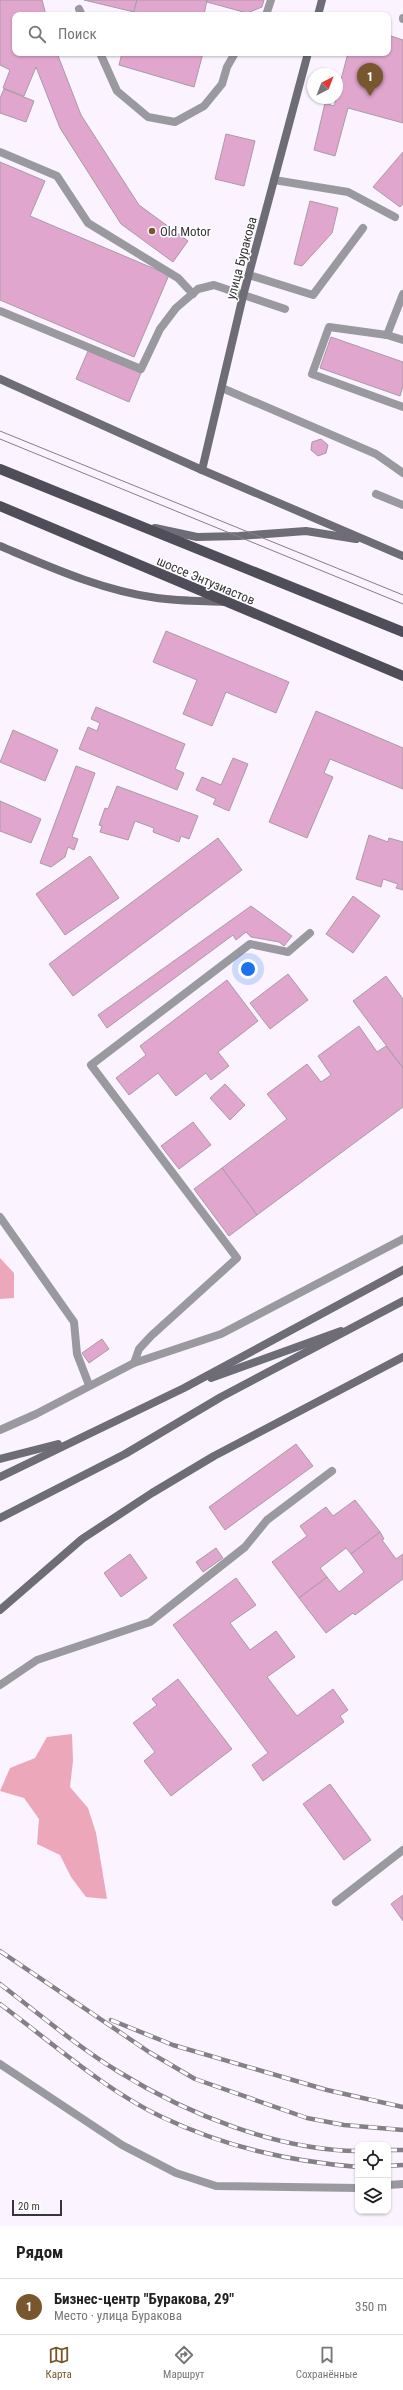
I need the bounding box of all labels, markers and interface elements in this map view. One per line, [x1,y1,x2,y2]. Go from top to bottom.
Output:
search box [12,12,391,56]
icon: search [26,23,48,45]
text: Поиск [58,25,97,43]
pin: 1 [357,63,383,96]
north arrow [307,68,343,104]
street label: улица Буракова [223,215,260,301]
place label: Old Motor [160,224,211,239]
marker: Old Motor [147,226,157,236]
street label: шоссе Энтузиастов [155,553,257,608]
your location [238,959,258,979]
map controls [355,2142,391,2214]
button: locate [355,2142,391,2178]
button: layers [355,2178,391,2214]
scale bar [12,2198,62,2217]
text: 20 m [18,2200,40,2213]
text: Рядом [16,2242,63,2262]
text: Бизнес-центр "Буракова, 29" [54,2290,234,2308]
text: 1 [26,2299,32,2314]
text: 350 m [355,2299,387,2314]
text: Место · улица Буракова [54,2308,182,2323]
tab: Карта [46,2344,72,2381]
tab: Маршрут [163,2344,204,2381]
tab: Сохранённые [296,2344,357,2381]

